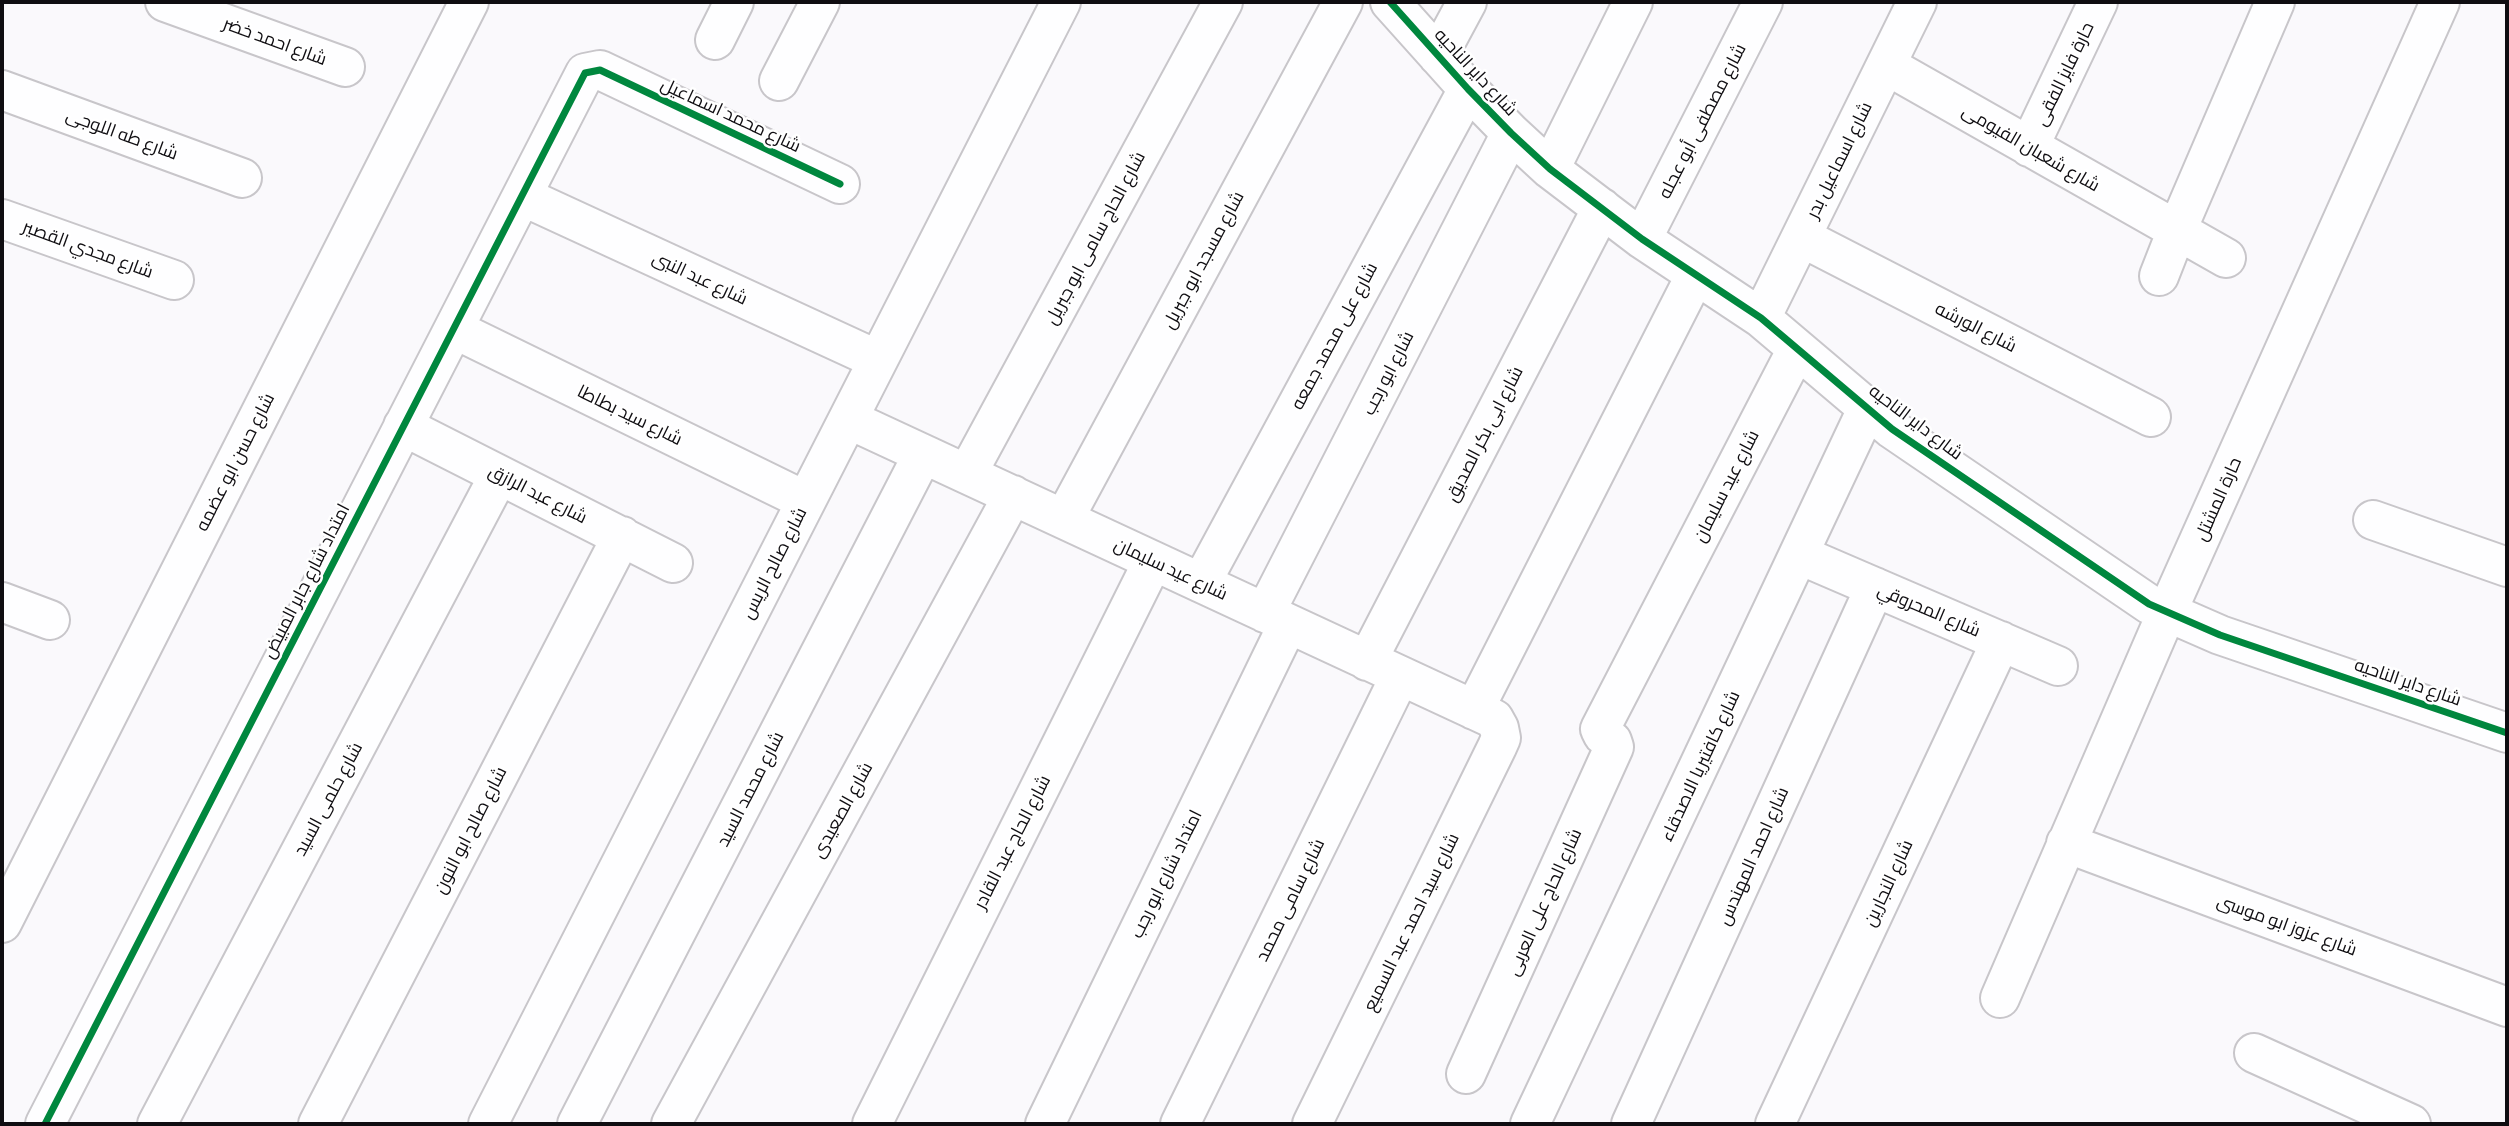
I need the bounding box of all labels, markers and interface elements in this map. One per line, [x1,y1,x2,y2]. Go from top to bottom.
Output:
street label: شارع احمد خضر [220,12,330,70]
street label: حارة فايز الفقى [2030,19,2098,129]
street label: شارع داير الناحيه [1430,24,1522,120]
street label: شارع مصطفى أبو عجله [1654,40,1750,202]
street label: شارع محمد اسماعيل [658,73,804,157]
street label: شارع اسماعيل بدر [1801,98,1877,222]
street label: شارع شعبان الفيومى [1958,100,2104,196]
street label: شارع طه اللوجى [63,104,181,164]
street label: شارع الحاج سامى ابو جبريل [1040,148,1150,328]
street label: شارع مسجد ابو جبريل [1158,187,1248,333]
street label: شارع مجدي القصير [20,215,156,283]
street label: شارع عبد النبى [649,247,751,309]
street label: شارع على محمد جمعه [1286,259,1382,413]
street label: شارع الورشه [1932,297,2020,357]
street label: شارع ابو رجب [1358,327,1418,419]
street label: شارع ابى بكر الصديق [1441,363,1527,505]
street label: شارع سيد بطاطا [574,380,686,450]
street label: شارع داير الناحيه [1865,380,1967,464]
street label: شارع حسن ابو عضمه [191,389,279,535]
street label: شارع عيد سليمان [1689,426,1763,546]
street label: حارة المشتل [2190,454,2246,544]
street label: شارع عبد الرازق [485,460,591,528]
street label: امتداد شارع جابر المبيض [258,500,354,662]
street label: شارع صالح الريس [737,504,811,622]
street label: شارع عيد سليمان [1111,533,1231,605]
street label: شارع المحروقي [1874,579,1984,641]
street label: شارع داير الناحيه [2352,654,2464,710]
street label: شارع كافتيريا الاصدقاء [1656,687,1744,845]
street label: شارع محمد السيد [712,728,788,850]
street label: شارع حلمى السيد [289,738,367,860]
street label: شارع الصعيدى [807,758,877,862]
street label: شارع صالح ابو النون [429,763,511,897]
street label: شارع الحاج عبد القادر [969,771,1055,913]
street label: شارع احمد المهندس [1713,783,1793,929]
street label: امتداد شارع ابو رجب [1126,806,1206,942]
street label: شارع الحاج على العربى [1502,825,1586,979]
street label: شارع سيد احمد عبد السميع [1358,829,1464,1015]
street label: شارع سامى محمد [1251,835,1329,965]
street label: شارع النجارين [1859,836,1917,930]
street label: شارع عزوز ابو موسى [2214,890,2360,960]

